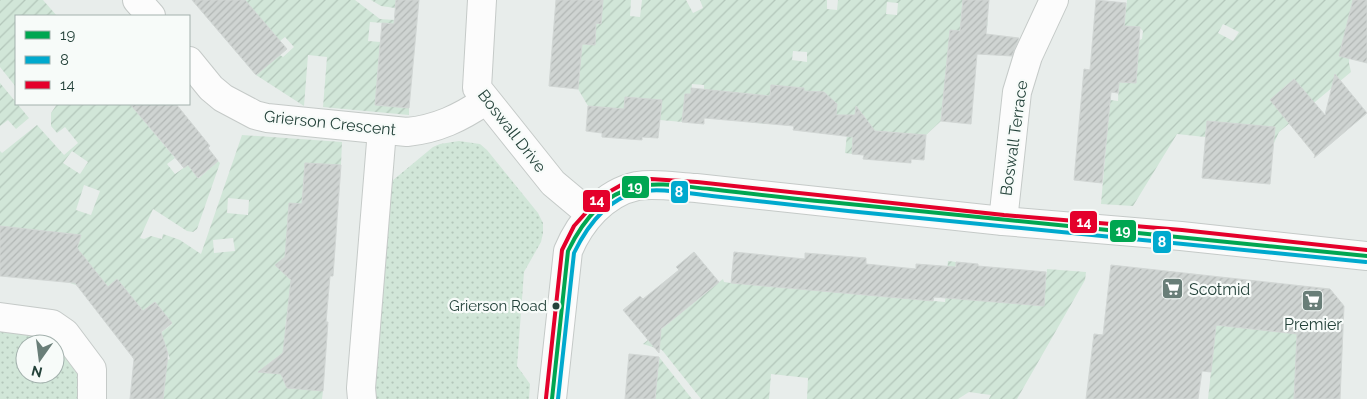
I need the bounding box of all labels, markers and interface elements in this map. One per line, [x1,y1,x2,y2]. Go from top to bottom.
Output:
legend [15,15,190,105]
text: 19 [60,26,75,44]
text: 8 [60,51,69,69]
text: 14 [60,76,75,94]
street label: Boswall Terrace [996,79,1032,197]
street label: Boswall Drive [474,86,550,176]
street label: Grierson Crescent [263,107,397,139]
line badge: 19 [621,175,650,199]
text: 19 [627,179,643,195]
line badge: 8 [670,180,689,204]
text: 8 [675,184,683,200]
line badge: 14 [582,189,611,213]
text: 14 [590,192,604,208]
line badge: 14 [1069,210,1098,234]
text: 14 [1077,214,1091,230]
line badge: 19 [1109,219,1137,243]
text: 19 [1115,223,1131,239]
line badge: 8 [1152,230,1172,254]
text: 8 [1158,234,1166,250]
supermarket icon: Scotmid [1161,277,1185,301]
place label: Scotmid [1189,280,1250,299]
supermarket icon: Premier [1301,288,1325,312]
place label: Grierson Road [449,297,547,315]
marker: Grierson Road [551,301,561,311]
place label: Premier [1284,315,1342,334]
north arrow [15,334,65,384]
text: N [30,363,44,381]

